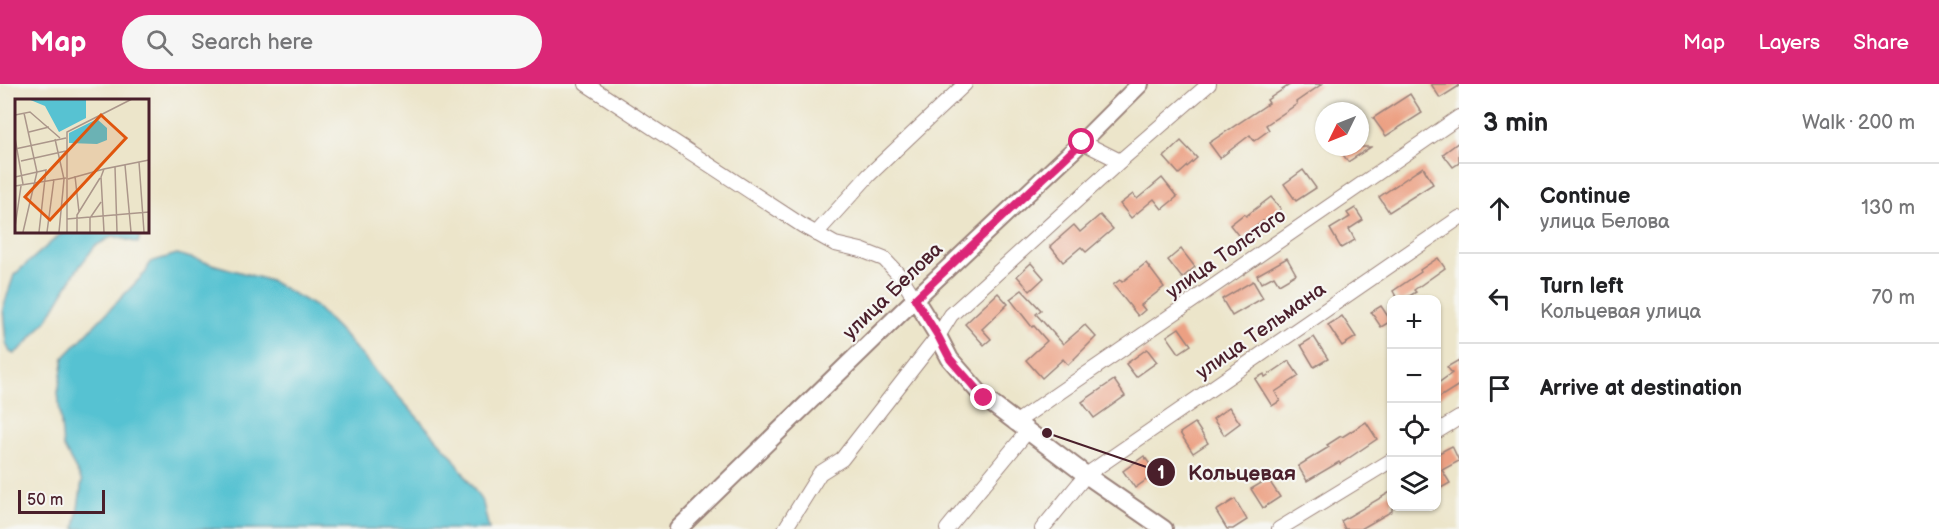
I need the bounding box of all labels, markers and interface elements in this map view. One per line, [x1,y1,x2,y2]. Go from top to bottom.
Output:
search box [122,15,542,69]
text: Map [30,26,86,59]
icon: search [143,26,176,59]
text: Search here [191,29,313,56]
text: Map [1683,30,1725,55]
text: Layers [1758,30,1820,55]
text: Share [1853,30,1909,55]
inset map [15,99,148,232]
north arrow [1315,102,1369,156]
text: 3 min [1483,108,1548,139]
text: Walk · 200 m [1802,111,1915,135]
route start [1068,128,1094,154]
text: Continue [1540,183,1630,210]
icon: ahead [1483,192,1516,225]
text: 130 m [1861,196,1915,220]
street label: улица Толстого [1161,204,1291,304]
text: улица Белова [1540,210,1670,234]
street label: улица Белова [838,237,948,345]
text: Turn left [1540,273,1624,300]
street label: улица Тельмана [1191,277,1331,385]
icon: left [1483,282,1516,315]
text: 70 m [1871,286,1915,310]
map controls [1387,295,1441,511]
button: + [1387,295,1441,349]
text: Кольцевая улица [1540,300,1701,324]
button: − [1387,349,1441,403]
icon: arrive [1483,372,1516,405]
text: Arrive at destination [1540,375,1742,402]
route end [970,384,996,410]
button: locate [1387,403,1441,457]
callout: Кольцевая [1146,453,1308,492]
button: layers [1387,457,1441,511]
text: Кольцевая [1188,461,1296,486]
text: 1 [1157,463,1165,484]
scale bar [18,487,105,514]
text: 50 m [27,491,63,510]

